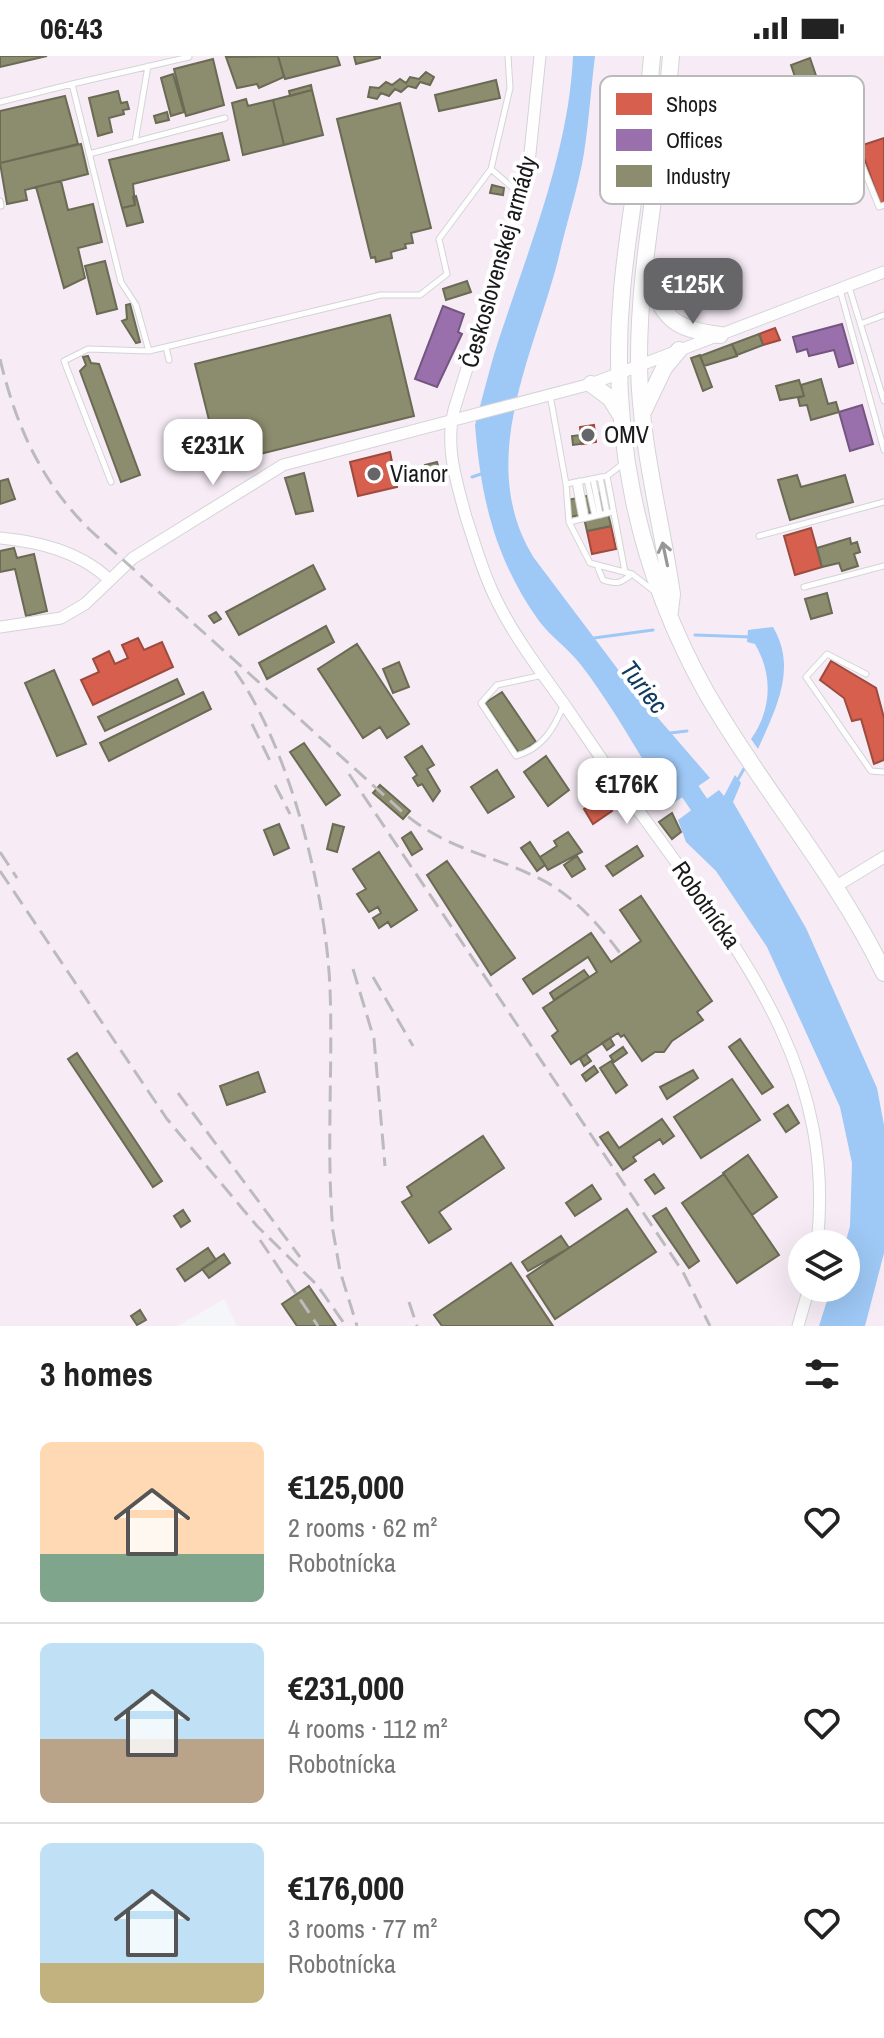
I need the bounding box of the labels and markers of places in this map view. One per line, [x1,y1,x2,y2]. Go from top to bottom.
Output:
pin: €125K [637,258,749,326]
place label: OMV [604,418,649,450]
pin: €231K [157,419,269,487]
marker: OMV [579,426,597,444]
place label: Vianor [390,457,448,489]
marker: Vianor [365,465,383,483]
pin: €176K [571,758,683,826]

